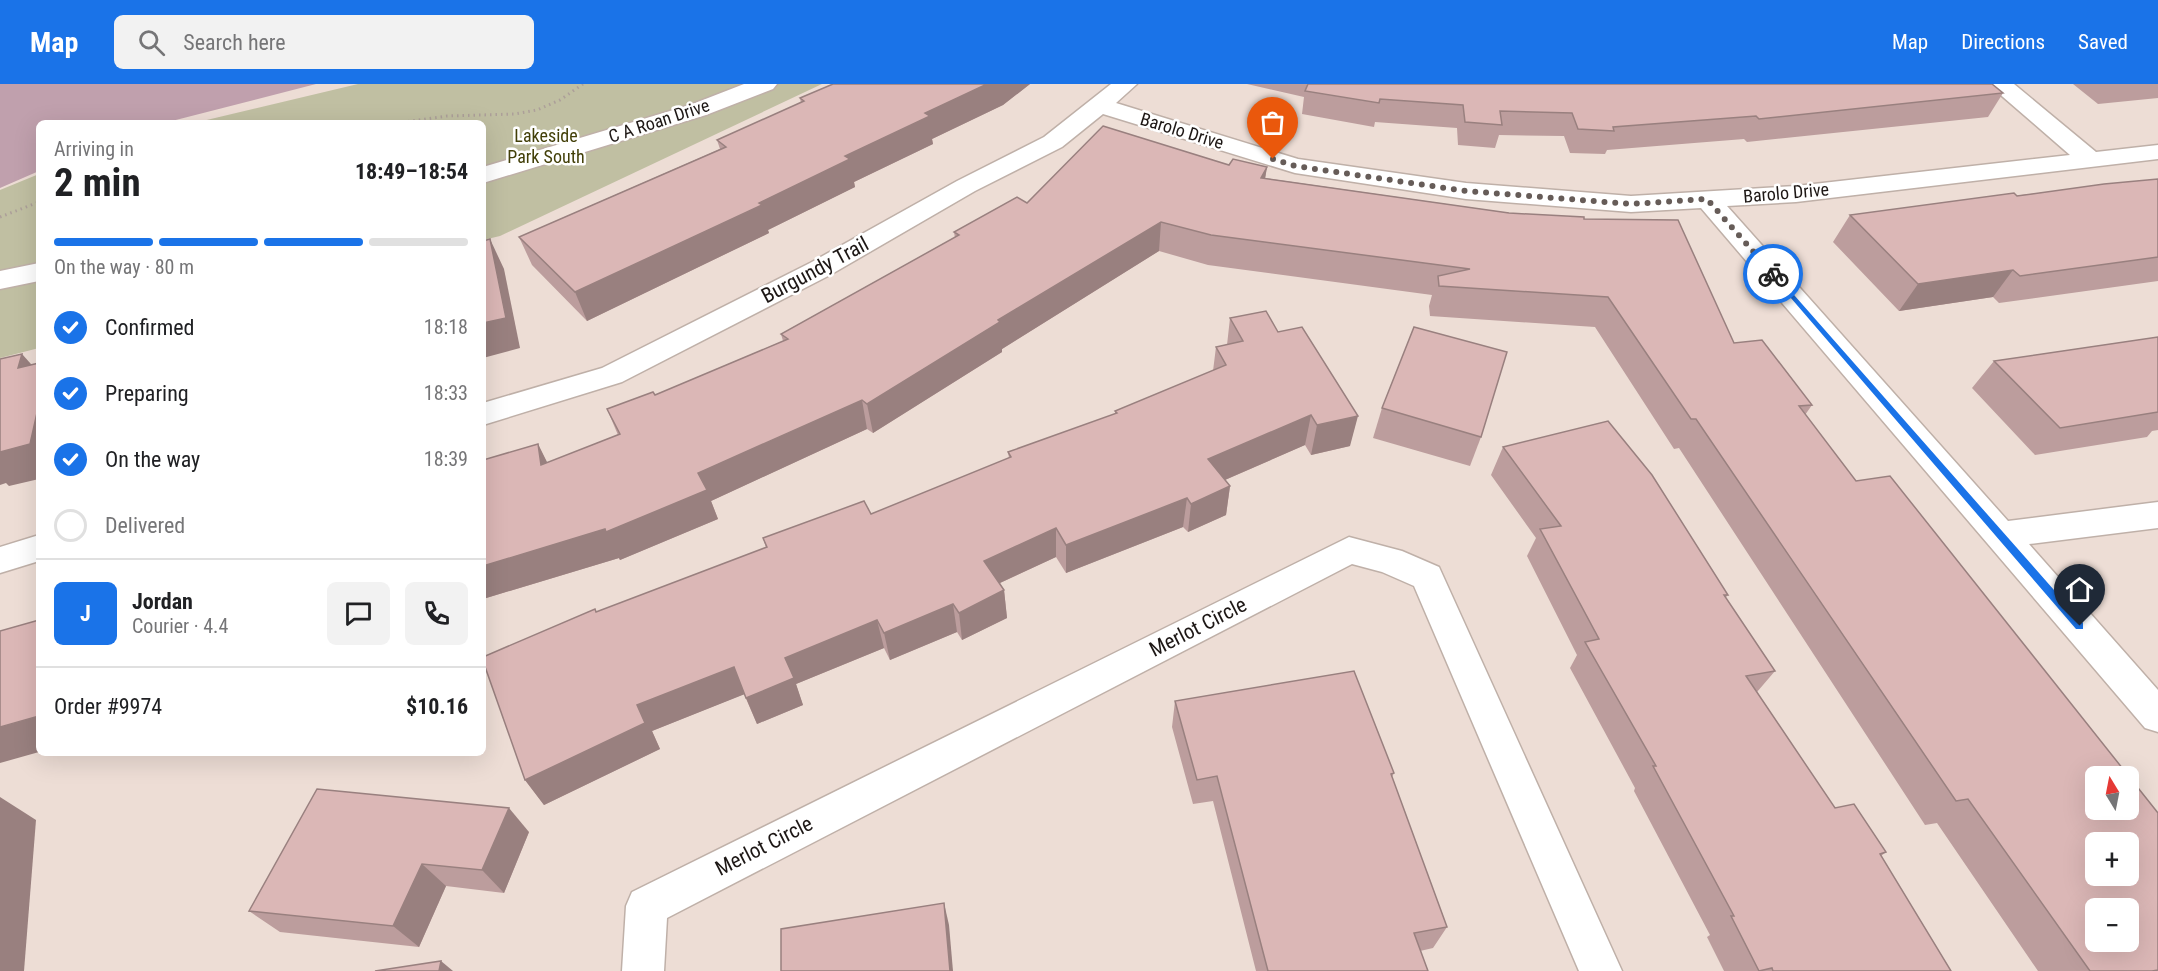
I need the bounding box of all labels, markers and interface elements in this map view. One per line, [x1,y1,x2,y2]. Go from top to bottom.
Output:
search box [114,15,534,69]
text: Map [30,26,78,59]
icon: search [135,26,168,59]
text: Search here [183,30,286,55]
text: Map [1892,30,1928,54]
text: Directions [1961,30,2045,54]
text: Saved [2078,30,2128,54]
street label: C A Roan Drive [606,94,712,147]
pin [1247,97,1298,159]
icon: bag [1256,106,1289,139]
street label: Barolo Drive [1138,108,1226,153]
park label: Lakeside Park South [507,125,585,167]
text: Arriving in [54,137,134,161]
text: 18:49–18:54 [355,159,468,184]
text: 2 min [54,160,141,206]
street label: Barolo Drive [1742,178,1830,207]
street label: Burgundy Trail [757,232,873,308]
courier [1743,244,1803,304]
text: On the way · 80 m [54,255,194,279]
icon: bike [1757,258,1790,291]
icon: check [54,311,87,344]
text: Confirmed [105,315,194,340]
text: 18:18 [424,315,468,339]
icon: check [54,377,87,410]
text: Preparing [105,381,189,406]
text: 18:33 [424,381,468,405]
icon: check [54,443,87,476]
text: On the way [105,447,200,472]
text: 18:39 [424,447,468,471]
text: Delivered [105,513,185,538]
pin [2054,564,2105,626]
icon: home [2063,573,2096,606]
button: chat [327,582,390,645]
button: phone [405,582,468,645]
text: Jordan [132,589,193,614]
street label: Merlot Circle [1145,592,1251,662]
text: J [80,601,91,626]
text: Courier · 4.4 [132,614,228,638]
text: Order #9974 [54,694,162,719]
text: $10.16 [406,694,468,719]
north arrow [2085,766,2139,820]
map controls [2085,766,2139,952]
street label: Merlot Circle [711,811,817,881]
button: + [2085,832,2139,886]
button: − [2085,898,2139,952]

